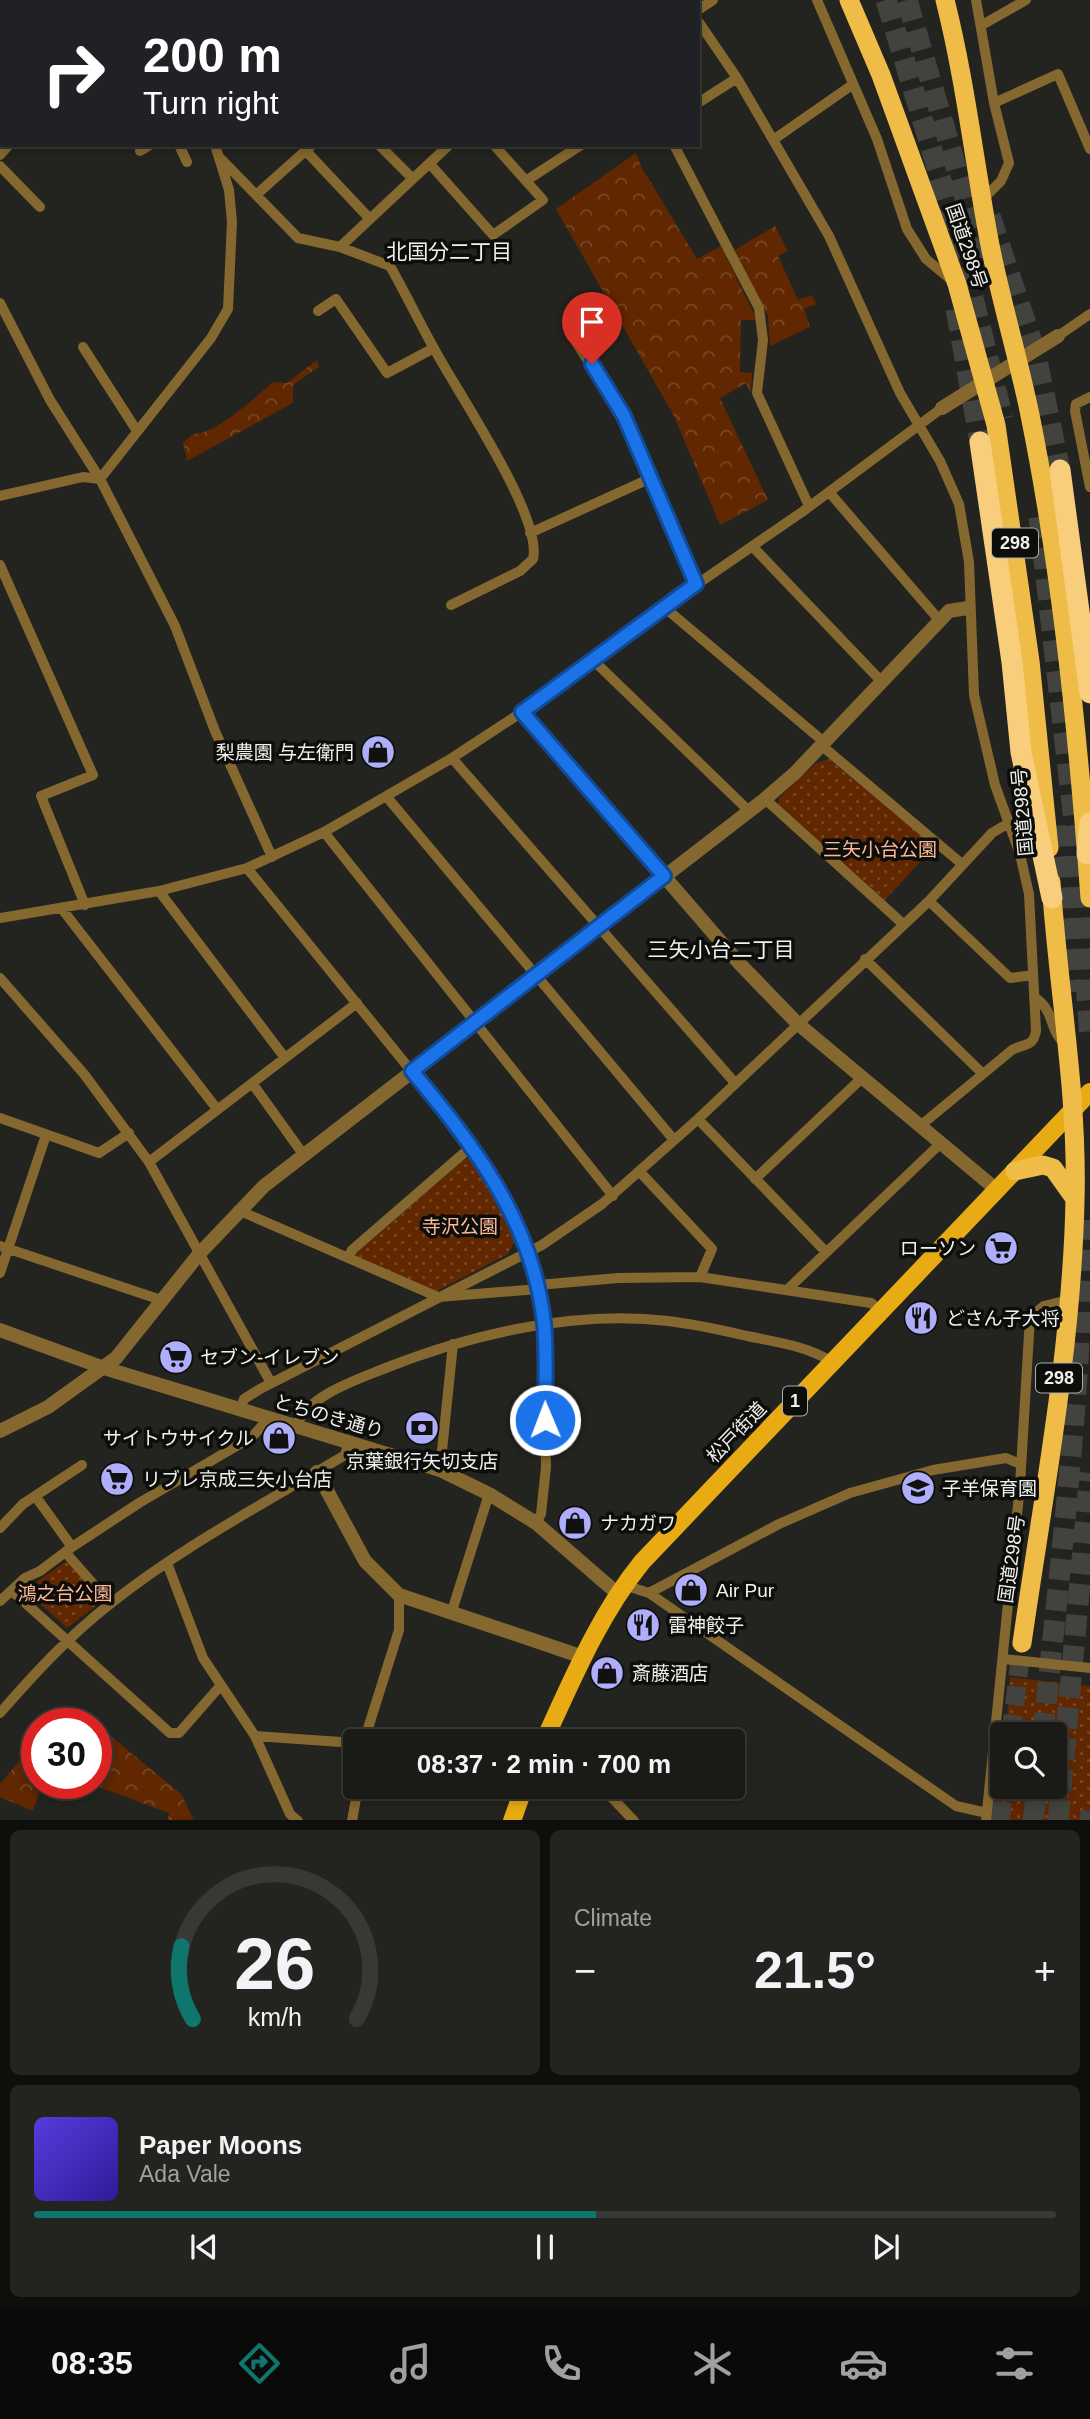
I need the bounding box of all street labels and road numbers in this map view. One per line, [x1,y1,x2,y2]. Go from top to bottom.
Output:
street label: 国道298号 [942,201,991,292]
road number: 298 [992,528,1038,558]
street label: 国道298号 [1008,767,1037,857]
road number: 298 [1036,1364,1082,1392]
road number: 1 [783,1386,807,1416]
street label: とちのき通り [271,1391,386,1442]
street label: 松戸街道 [702,1398,770,1467]
street label: 国道298号 [995,1514,1028,1604]

